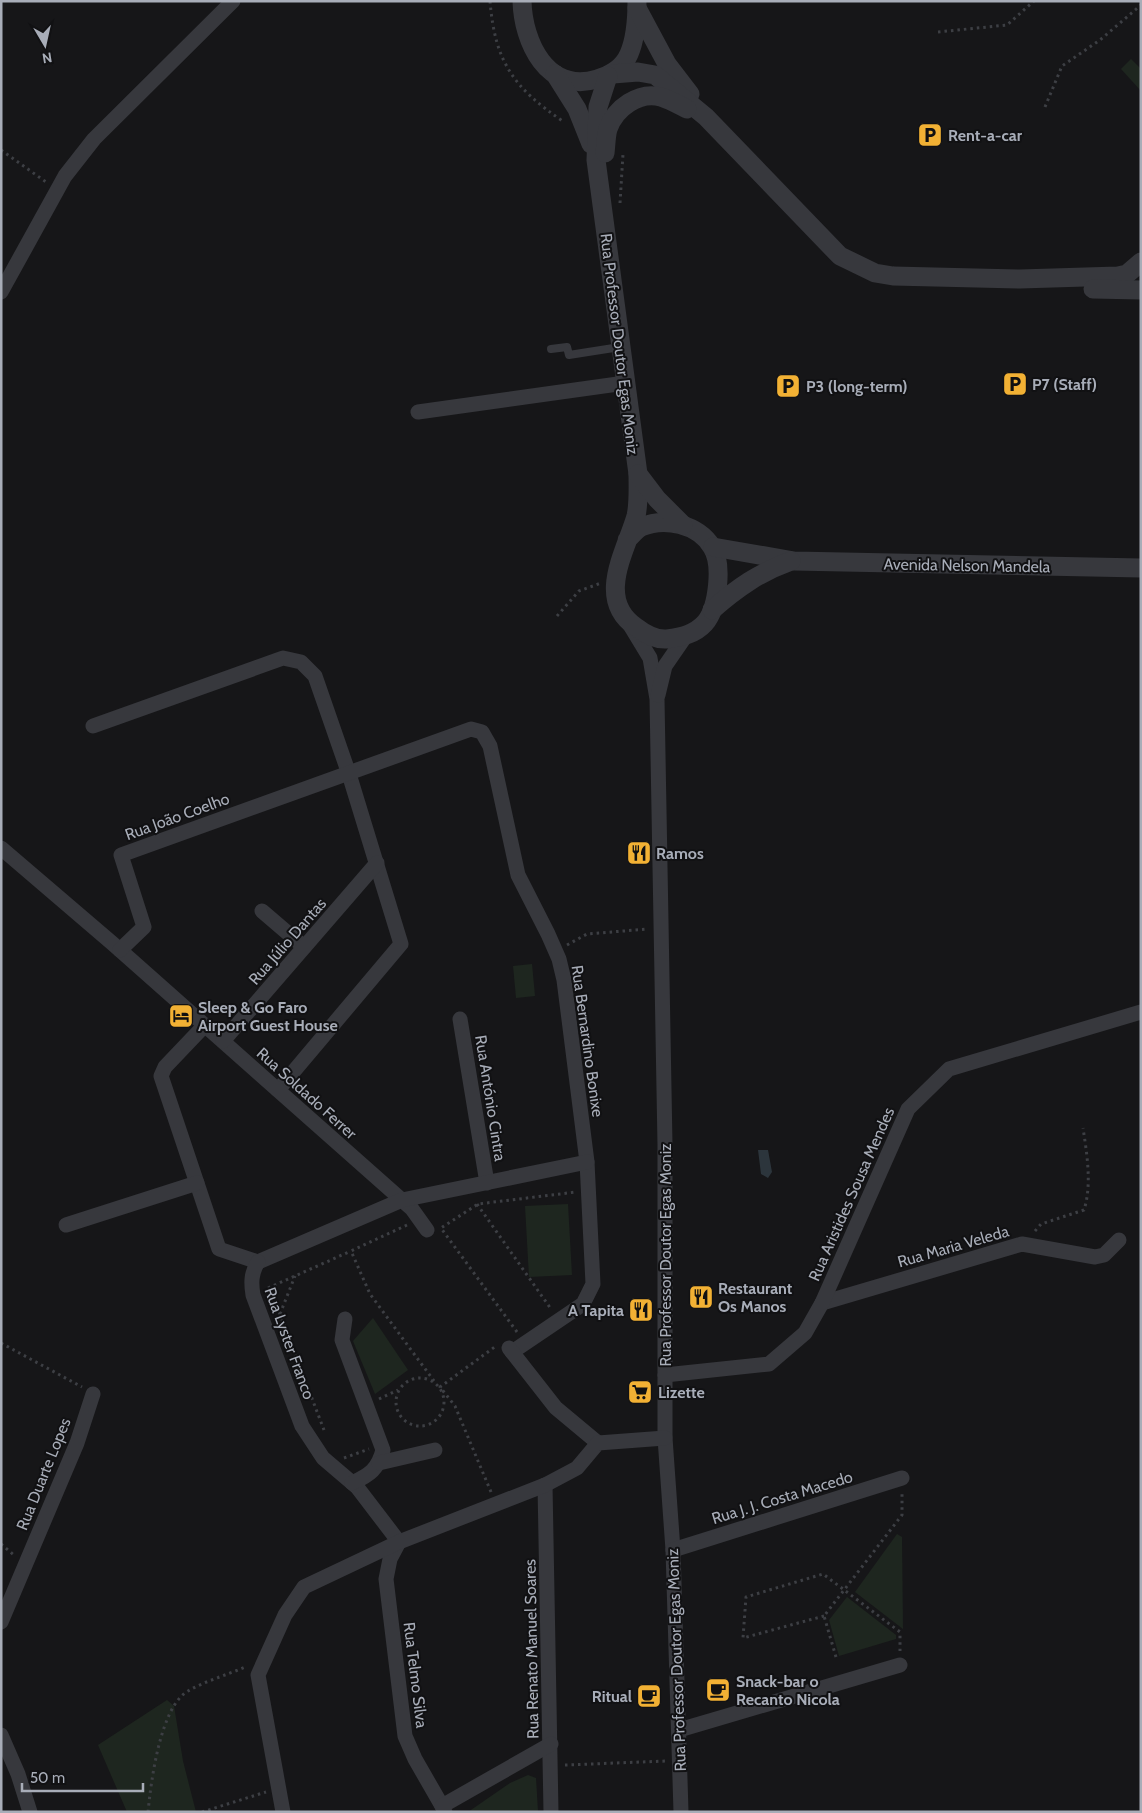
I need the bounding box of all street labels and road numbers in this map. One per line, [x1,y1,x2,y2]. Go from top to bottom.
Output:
street label: Rua Professor Doutor Egas Moniz [596,232,643,456]
street label: Avenida Nelson Mandela [883,555,1051,576]
street label: Rua João Coelho [122,789,232,844]
street label: Rua Júlio Dantas [245,894,330,989]
street label: Rua Bernardino Bonixe [567,964,608,1118]
street label: Rua António Cintra [471,1034,510,1163]
street label: Rua Soldado Ferrer [253,1044,361,1144]
street label: Rua Aristides Sousa Mendes [805,1104,899,1284]
street label: Rua Professor Doutor Egas Moniz [656,1143,675,1367]
street label: Rua Maria Veleda [895,1221,1011,1271]
street label: Rua Lyster Franco [260,1285,319,1402]
street label: Rua Duarte Lopes [12,1415,75,1533]
street label: Rua J. J. Costa Macedo [709,1467,855,1528]
street label: Rua Professor Doutor Egas Moniz [663,1548,690,1772]
street label: Rua Renato Manuel Soares [520,1559,543,1739]
street label: Rua Telmo Silva [400,1621,431,1729]

